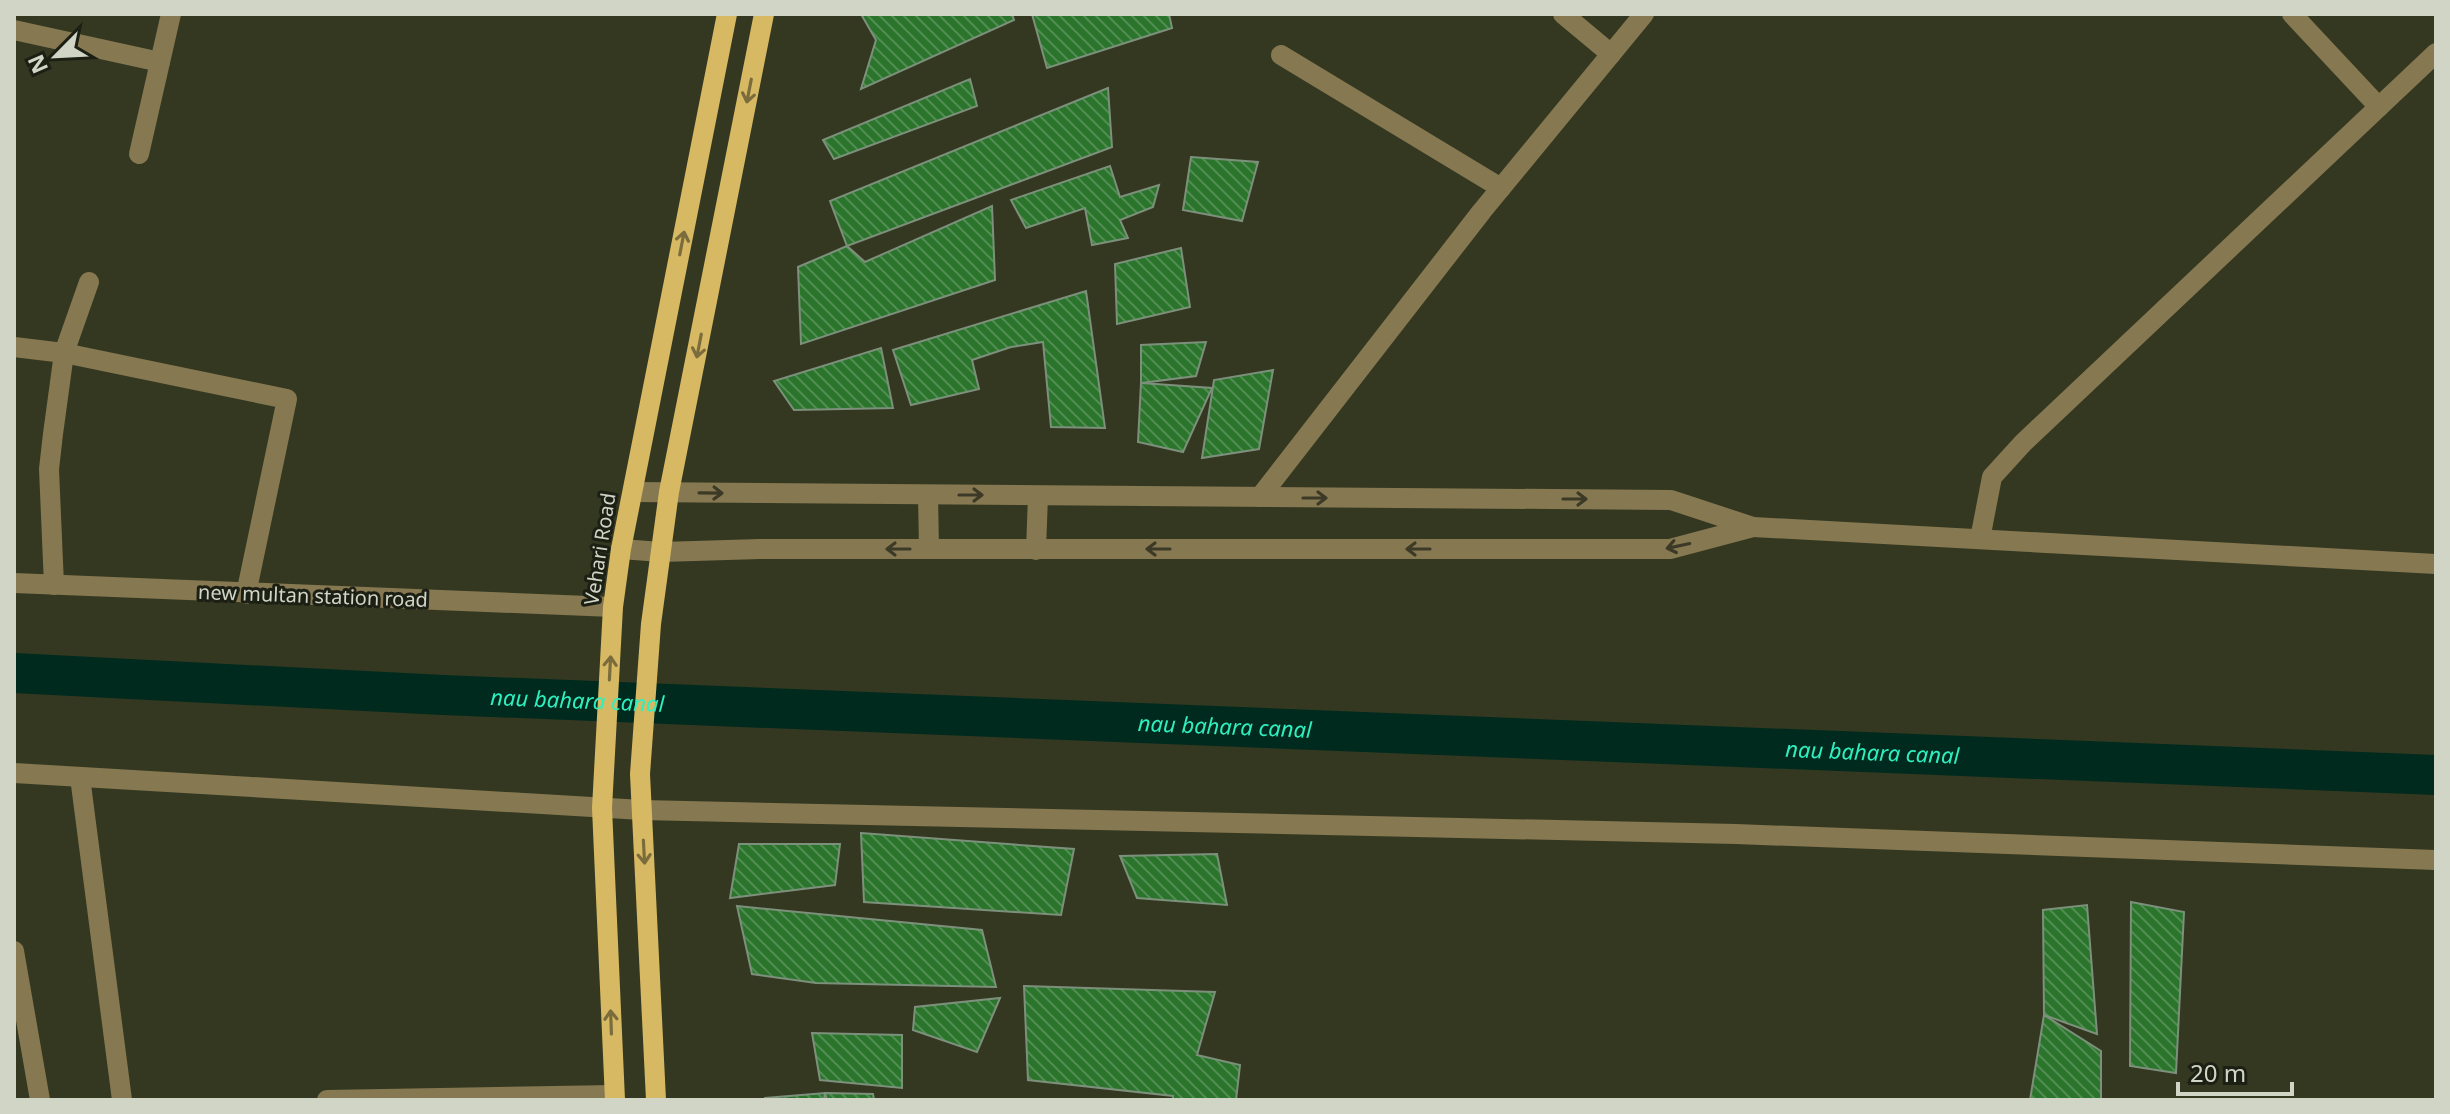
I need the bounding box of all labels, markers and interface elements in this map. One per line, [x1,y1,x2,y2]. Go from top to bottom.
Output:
north arrow [16,16,96,96]
text: N [19,50,54,79]
one-way arrow [741,77,756,103]
one-way arrow [675,231,690,257]
one-way arrow [691,332,706,358]
one-way arrow [697,485,724,501]
one-way arrow [957,487,984,503]
one-way arrow [1301,490,1328,506]
street label: Vehari Road [577,491,622,607]
one-way arrow [1561,492,1588,507]
one-way arrow [1665,539,1691,554]
one-way arrow [885,541,912,557]
one-way arrow [1145,541,1172,557]
one-way arrow [1405,541,1432,557]
street label: new multan station road [198,578,428,613]
one-way arrow [603,655,618,682]
water label: nau bahara canal [490,681,666,718]
water label: nau bahara canal [1137,707,1314,744]
water label: nau bahara canal [1785,733,1961,770]
one-way arrow [636,838,651,865]
one-way arrow [604,1009,619,1036]
scale bar [2178,1046,2292,1096]
text: 20 m [2190,1056,2246,1089]

